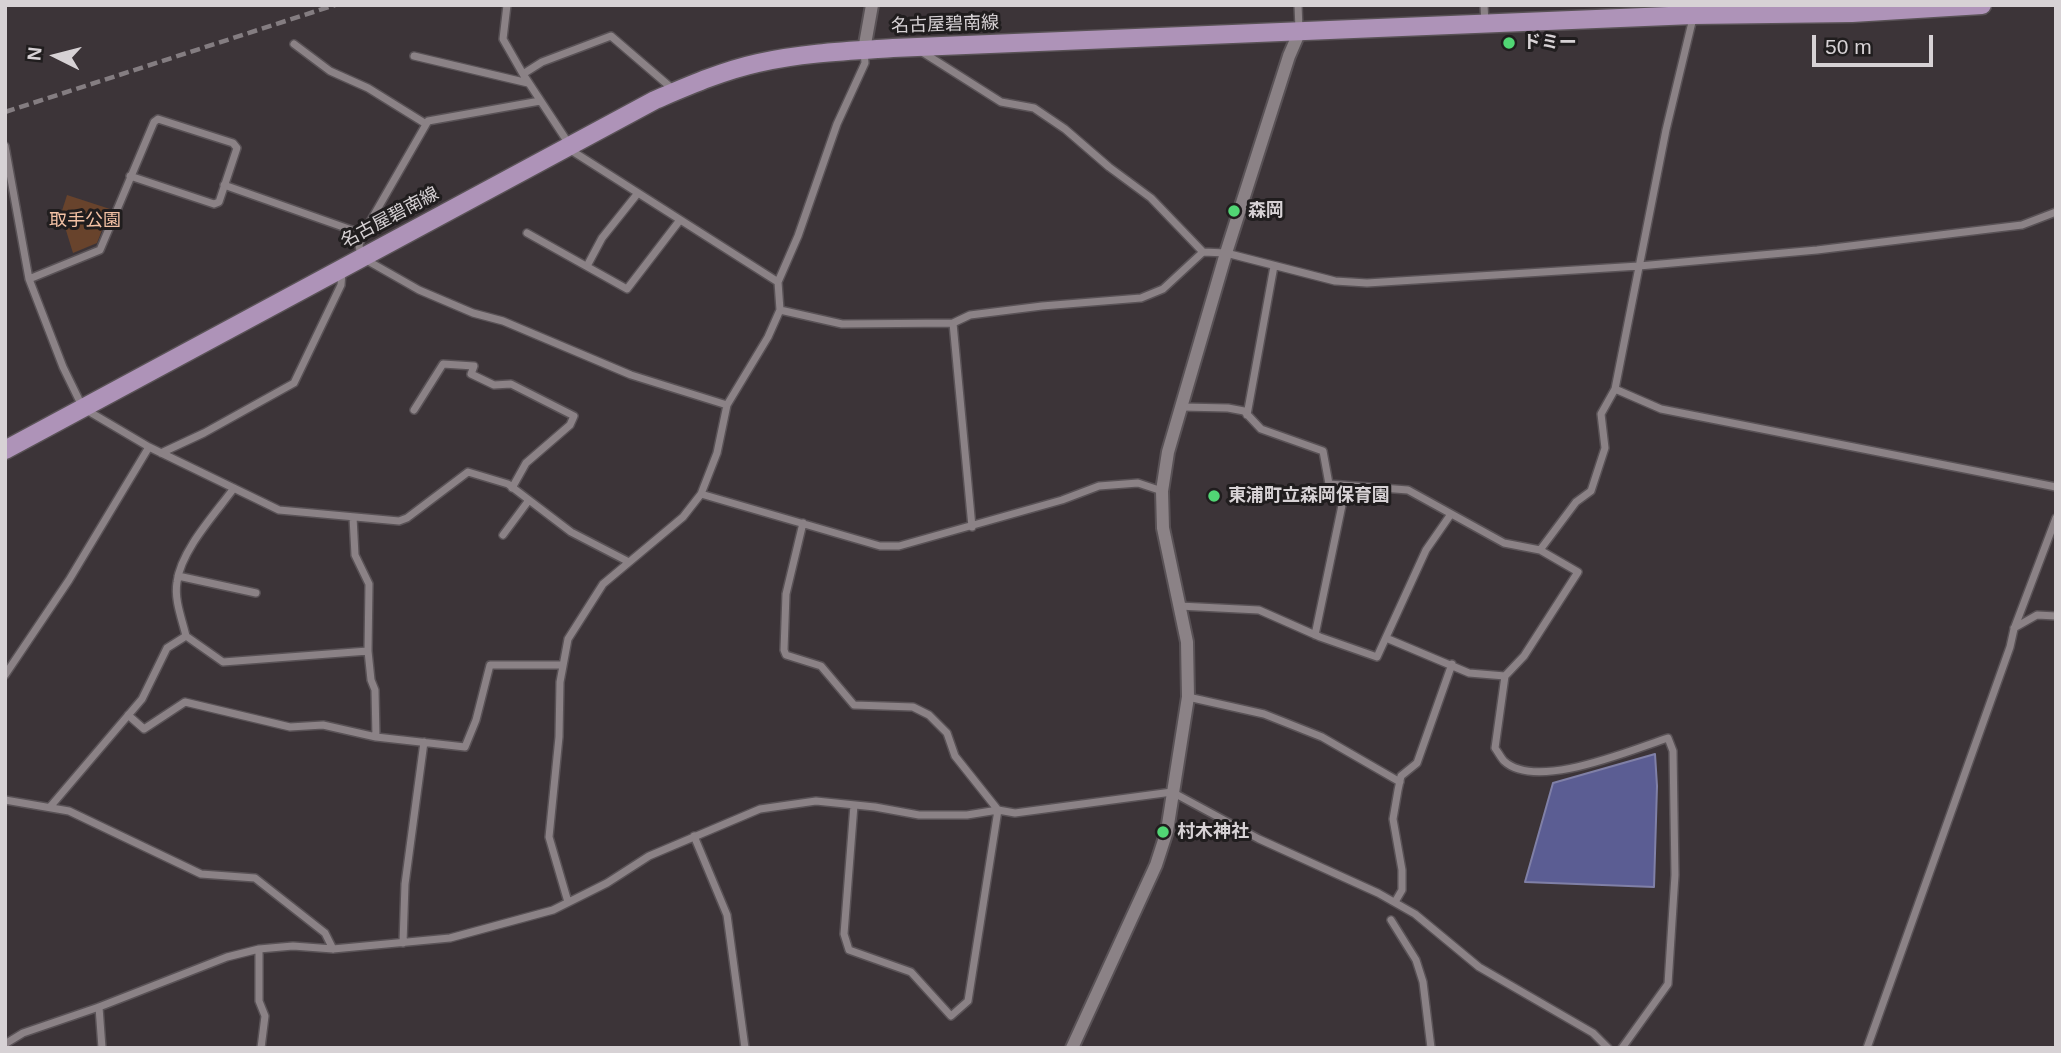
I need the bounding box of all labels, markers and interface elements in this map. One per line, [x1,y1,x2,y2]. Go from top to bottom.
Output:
street label: 名古屋碧南線 [891,12,999,38]
north arrow [21,21,91,91]
scale bar [1816,21,1937,65]
place label: ドミー [1523,32,1577,54]
marker: ドミー [1501,35,1517,51]
text: 50 m [1825,35,1872,58]
text: N [23,46,46,62]
street label: 名古屋碧南線 [337,183,443,253]
place label: 森岡 [1248,200,1284,222]
marker: 森岡 [1226,203,1242,219]
park label: 取手公園 [49,210,121,232]
place label: 東浦町立森岡保育園 [1228,485,1390,507]
marker: 東浦町立森岡保育園 [1206,488,1222,504]
place label: 村木神社 [1177,821,1249,843]
marker: 村木神社 [1155,824,1171,840]

